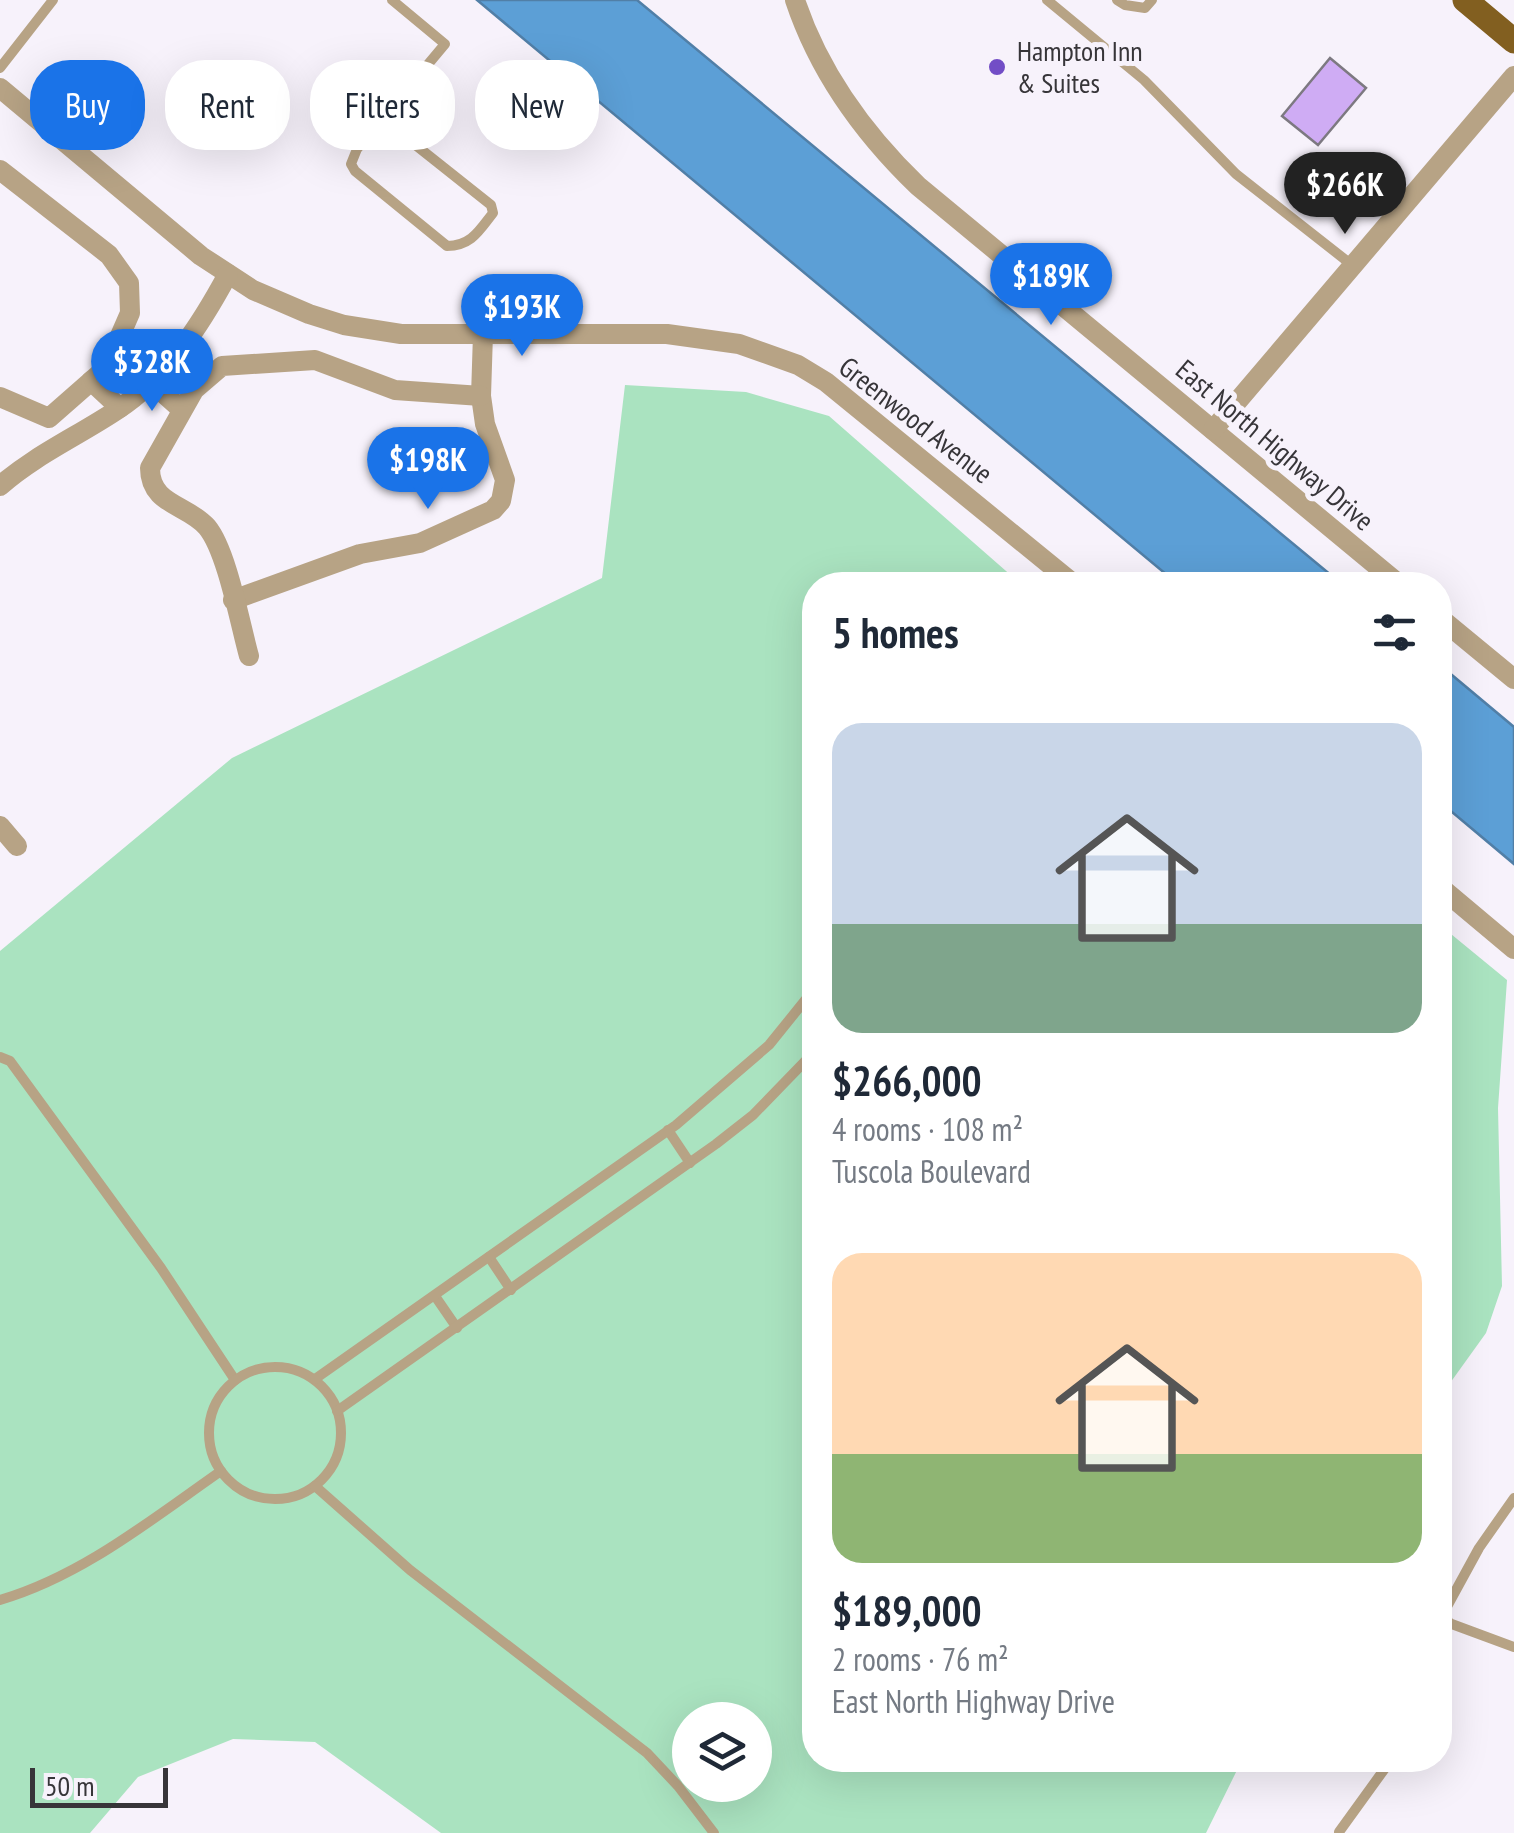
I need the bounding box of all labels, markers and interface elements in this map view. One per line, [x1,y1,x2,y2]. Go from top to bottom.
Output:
place label: Hampton Inn & Suites [1017,32,1143,101]
marker: Hampton Inn & Suites [986,56,1008,78]
chip: Buy [30,60,145,150]
chip: Rent [165,60,290,150]
chip: Filters [310,60,455,150]
chip: New [475,60,599,150]
pin: $266K [1275,152,1415,237]
text: $266K [1306,163,1384,205]
pin: $189K [981,243,1121,328]
text: $189K [1012,254,1090,296]
pin: $193K [452,274,592,359]
text: $193K [483,285,561,327]
pin: $328K [82,329,222,414]
text: $328K [113,340,191,382]
street label: Greenwood Avenue [832,348,1001,491]
street label: East North Highway Drive [1169,351,1382,538]
pin: $198K [358,427,498,512]
text: $198K [389,438,467,480]
text: 5 homes [832,605,959,660]
icon: filters [1367,605,1422,660]
icon: home [1037,788,1217,968]
text: $266,000 [832,1053,982,1108]
text: 4 rooms · 108 m² [832,1108,1023,1150]
text: Tuscola Boulevard [832,1150,1031,1192]
icon: home [1037,1318,1217,1498]
text: $189,000 [832,1583,982,1638]
text: 2 rooms · 76 m² [832,1638,1009,1680]
text: East North Highway Drive [832,1680,1115,1722]
map controls [672,1702,772,1802]
button: layers [672,1702,772,1802]
scale bar [30,1763,168,1808]
text: 50 m [45,1767,94,1804]

